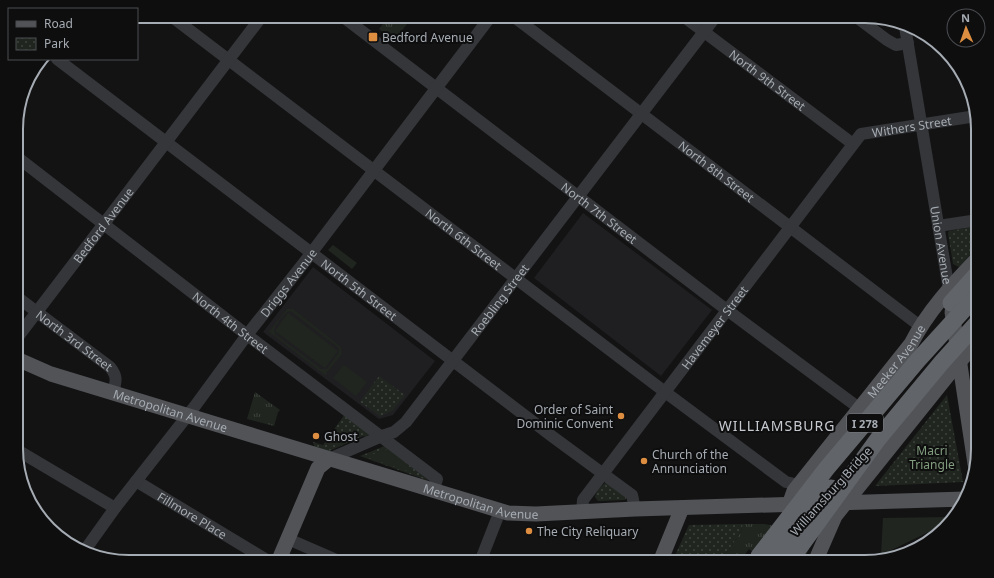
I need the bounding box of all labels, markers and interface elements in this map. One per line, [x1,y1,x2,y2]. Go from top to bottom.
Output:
legend [8,8,138,60]
north arrow [946,8,986,48]
text: N [961,10,970,25]
text: Road [44,15,73,32]
place label: Bedford Avenue [382,29,473,46]
marker: Bedford Avenue [367,31,379,43]
text: Park [44,35,70,52]
street label: North 9th Street [726,45,810,114]
street label: Withers Street [871,111,953,141]
street label: North 8th Street [675,137,759,206]
street label: North 7th Street [558,178,642,248]
street label: Bedford Avenue [69,184,137,266]
street label: North 6th Street [422,204,506,274]
street label: Union Avenue [927,204,956,286]
street label: Driggs Avenue [256,245,321,320]
street label: North 5th Street [318,255,401,324]
street label: Roebling Street [466,260,533,339]
street label: Havemeyer Street [677,281,752,373]
street label: North 4th Street [189,288,273,357]
street label: North 3rd Street [33,306,117,375]
street label: Meeker Avenue [863,321,929,401]
street label: Metropolitan Avenue [111,385,230,436]
place label: Order of Saint Dominic Convent [516,401,614,432]
marker: Order of Saint Dominic Convent [616,411,626,421]
road number: I 278 [847,414,883,432]
district label: WILLIAMSBURG [719,416,835,435]
place label: Ghost [324,428,358,445]
marker: Ghost [311,431,321,441]
park label: Macri Triangle [909,442,955,473]
street label: Williamsburg Bridge [786,443,876,539]
place label: Church of the Annunciation [652,446,729,477]
marker: Church of the Annunciation [639,456,649,466]
street label: Metropolitan Avenue [421,479,539,523]
street label: Fillmore Place [155,488,231,543]
place label: The City Reliquary [537,523,639,540]
marker: The City Reliquary [524,526,534,536]

